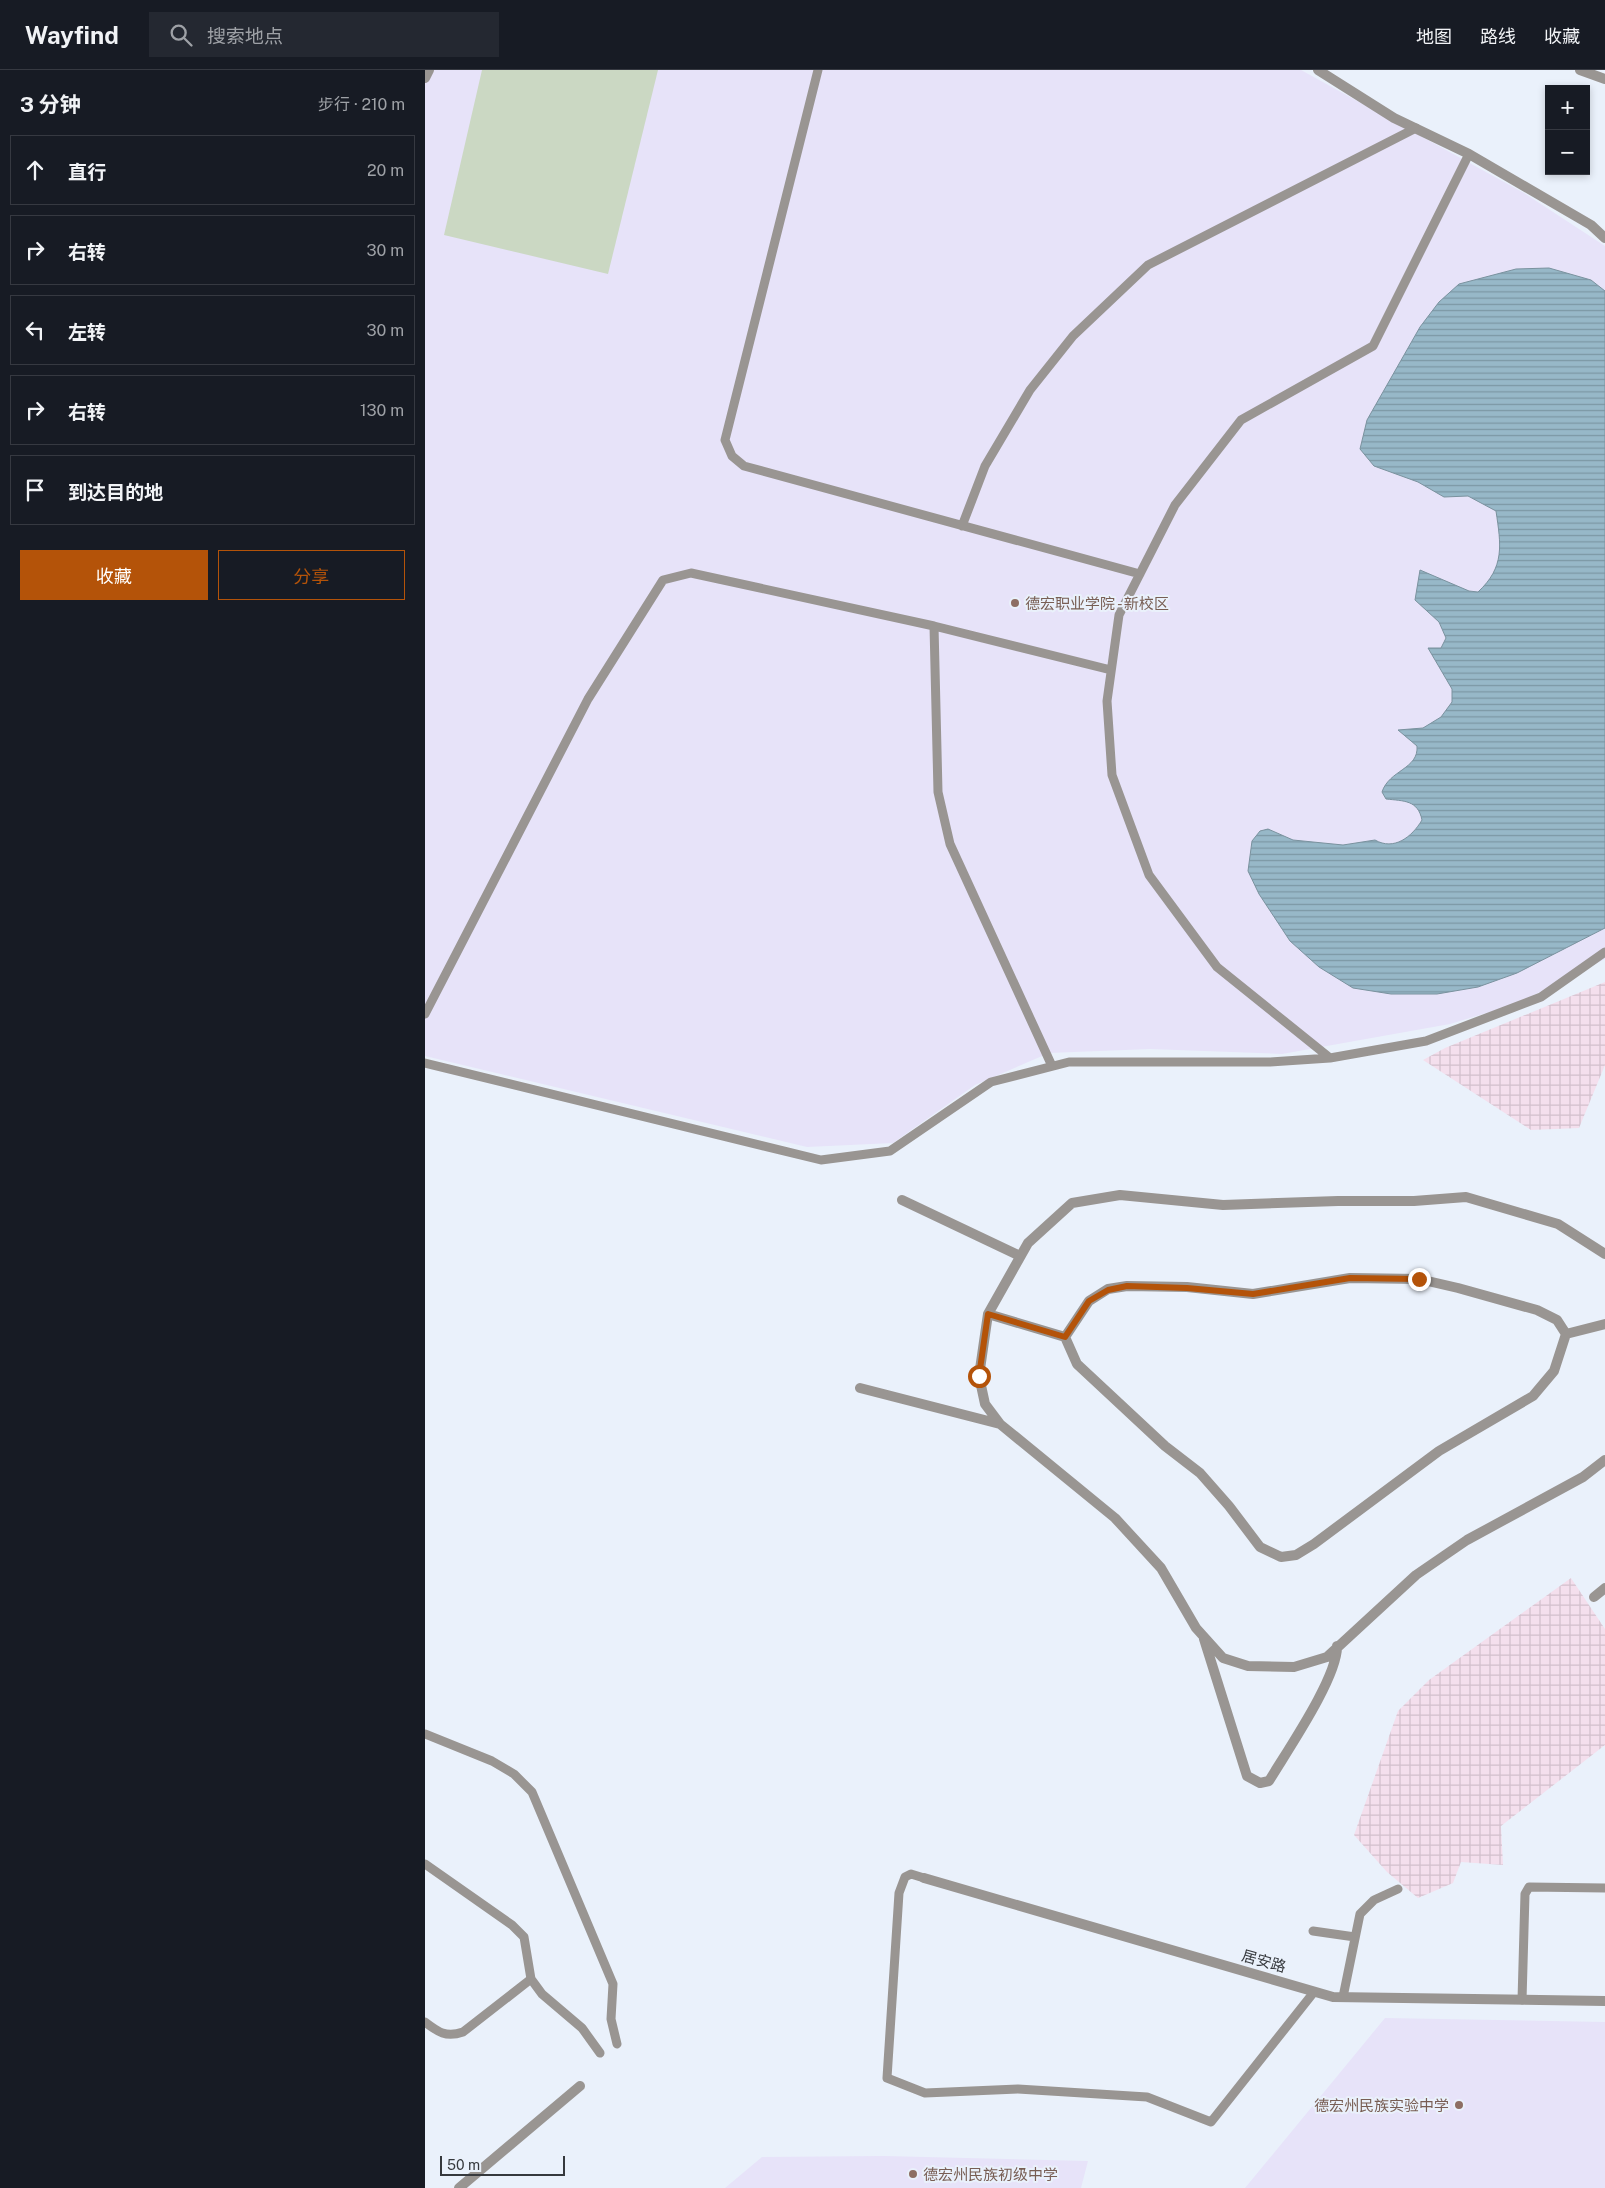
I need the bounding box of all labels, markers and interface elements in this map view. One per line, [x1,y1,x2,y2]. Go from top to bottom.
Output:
search box [149,12,499,57]
text: Wayfind [25,21,119,49]
icon: search [167,21,195,49]
text: 搜索地点 [207,25,283,47]
text: 地图 [1416,26,1452,47]
text: 路线 [1480,26,1516,47]
text: 收藏 [1544,26,1580,47]
map controls [1545,85,1590,175]
button: + [1545,85,1590,130]
text: 3 分钟 [20,92,81,117]
text: 步行 · 210 m [318,95,405,114]
button: − [1545,130,1590,175]
icon: ahead [21,156,49,184]
text: 直行 [68,161,106,183]
text: 20 m [367,161,404,180]
icon: right [21,236,49,264]
text: 右转 [68,241,106,263]
text: 30 m [367,241,404,260]
icon: left [21,316,49,344]
text: 左转 [68,321,106,343]
text: 30 m [367,321,404,340]
icon: right [21,396,49,424]
text: 右转 [68,401,106,423]
text: 130 m [360,401,404,420]
icon: arrive [21,476,49,504]
text: 到达目的地 [68,481,163,503]
button: 收藏 [20,550,208,600]
button: 分享 [218,550,405,600]
place label: 德宏职业学院 - 新校区 [1025,595,1169,612]
marker: 德宏职业学院 - 新校区 [1009,597,1021,609]
route end [1408,1268,1431,1291]
route start [968,1365,991,1388]
street label: 居安路 [1240,1947,1288,1975]
place label: 德宏州民族实验中学 [1314,2097,1449,2114]
marker: 德宏州民族实验中学 [1453,2099,1465,2111]
scale bar [440,2153,565,2176]
text: 50 m [447,2157,480,2173]
place label: 德宏州民族初级中学 [923,2166,1058,2183]
marker: 德宏州民族初级中学 [907,2168,919,2180]

